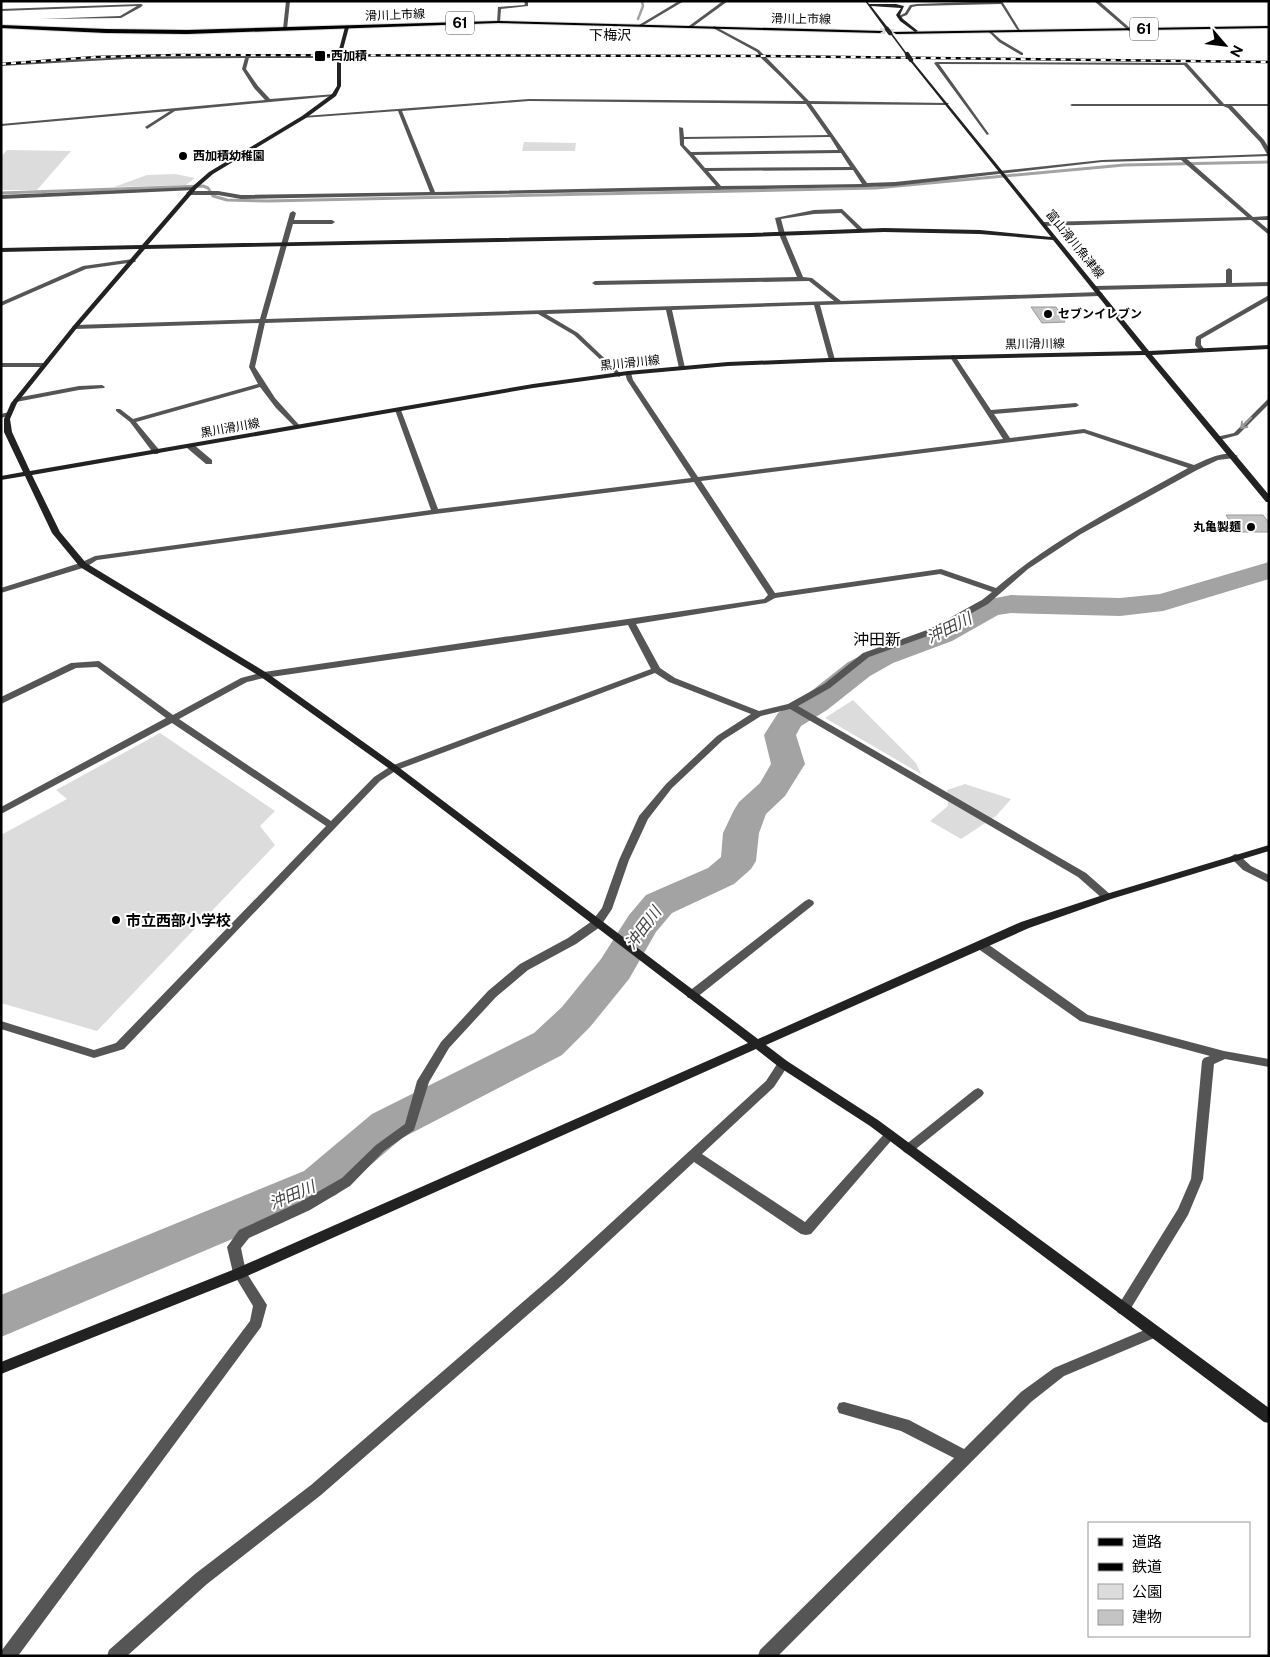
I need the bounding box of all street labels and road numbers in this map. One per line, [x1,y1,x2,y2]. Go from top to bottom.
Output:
street label: 滑川上市線 [365,7,425,23]
street label: 滑川上市線 [771,11,831,27]
road number: 61 [446,12,474,34]
road number: 61 [1130,18,1158,40]
street label: 富山滑川魚津線 [1043,207,1107,281]
street label: 黒川滑川線 [1005,336,1065,352]
street label: 黒川滑川線 [599,353,661,373]
street label: 黒川滑川線 [199,416,261,440]

